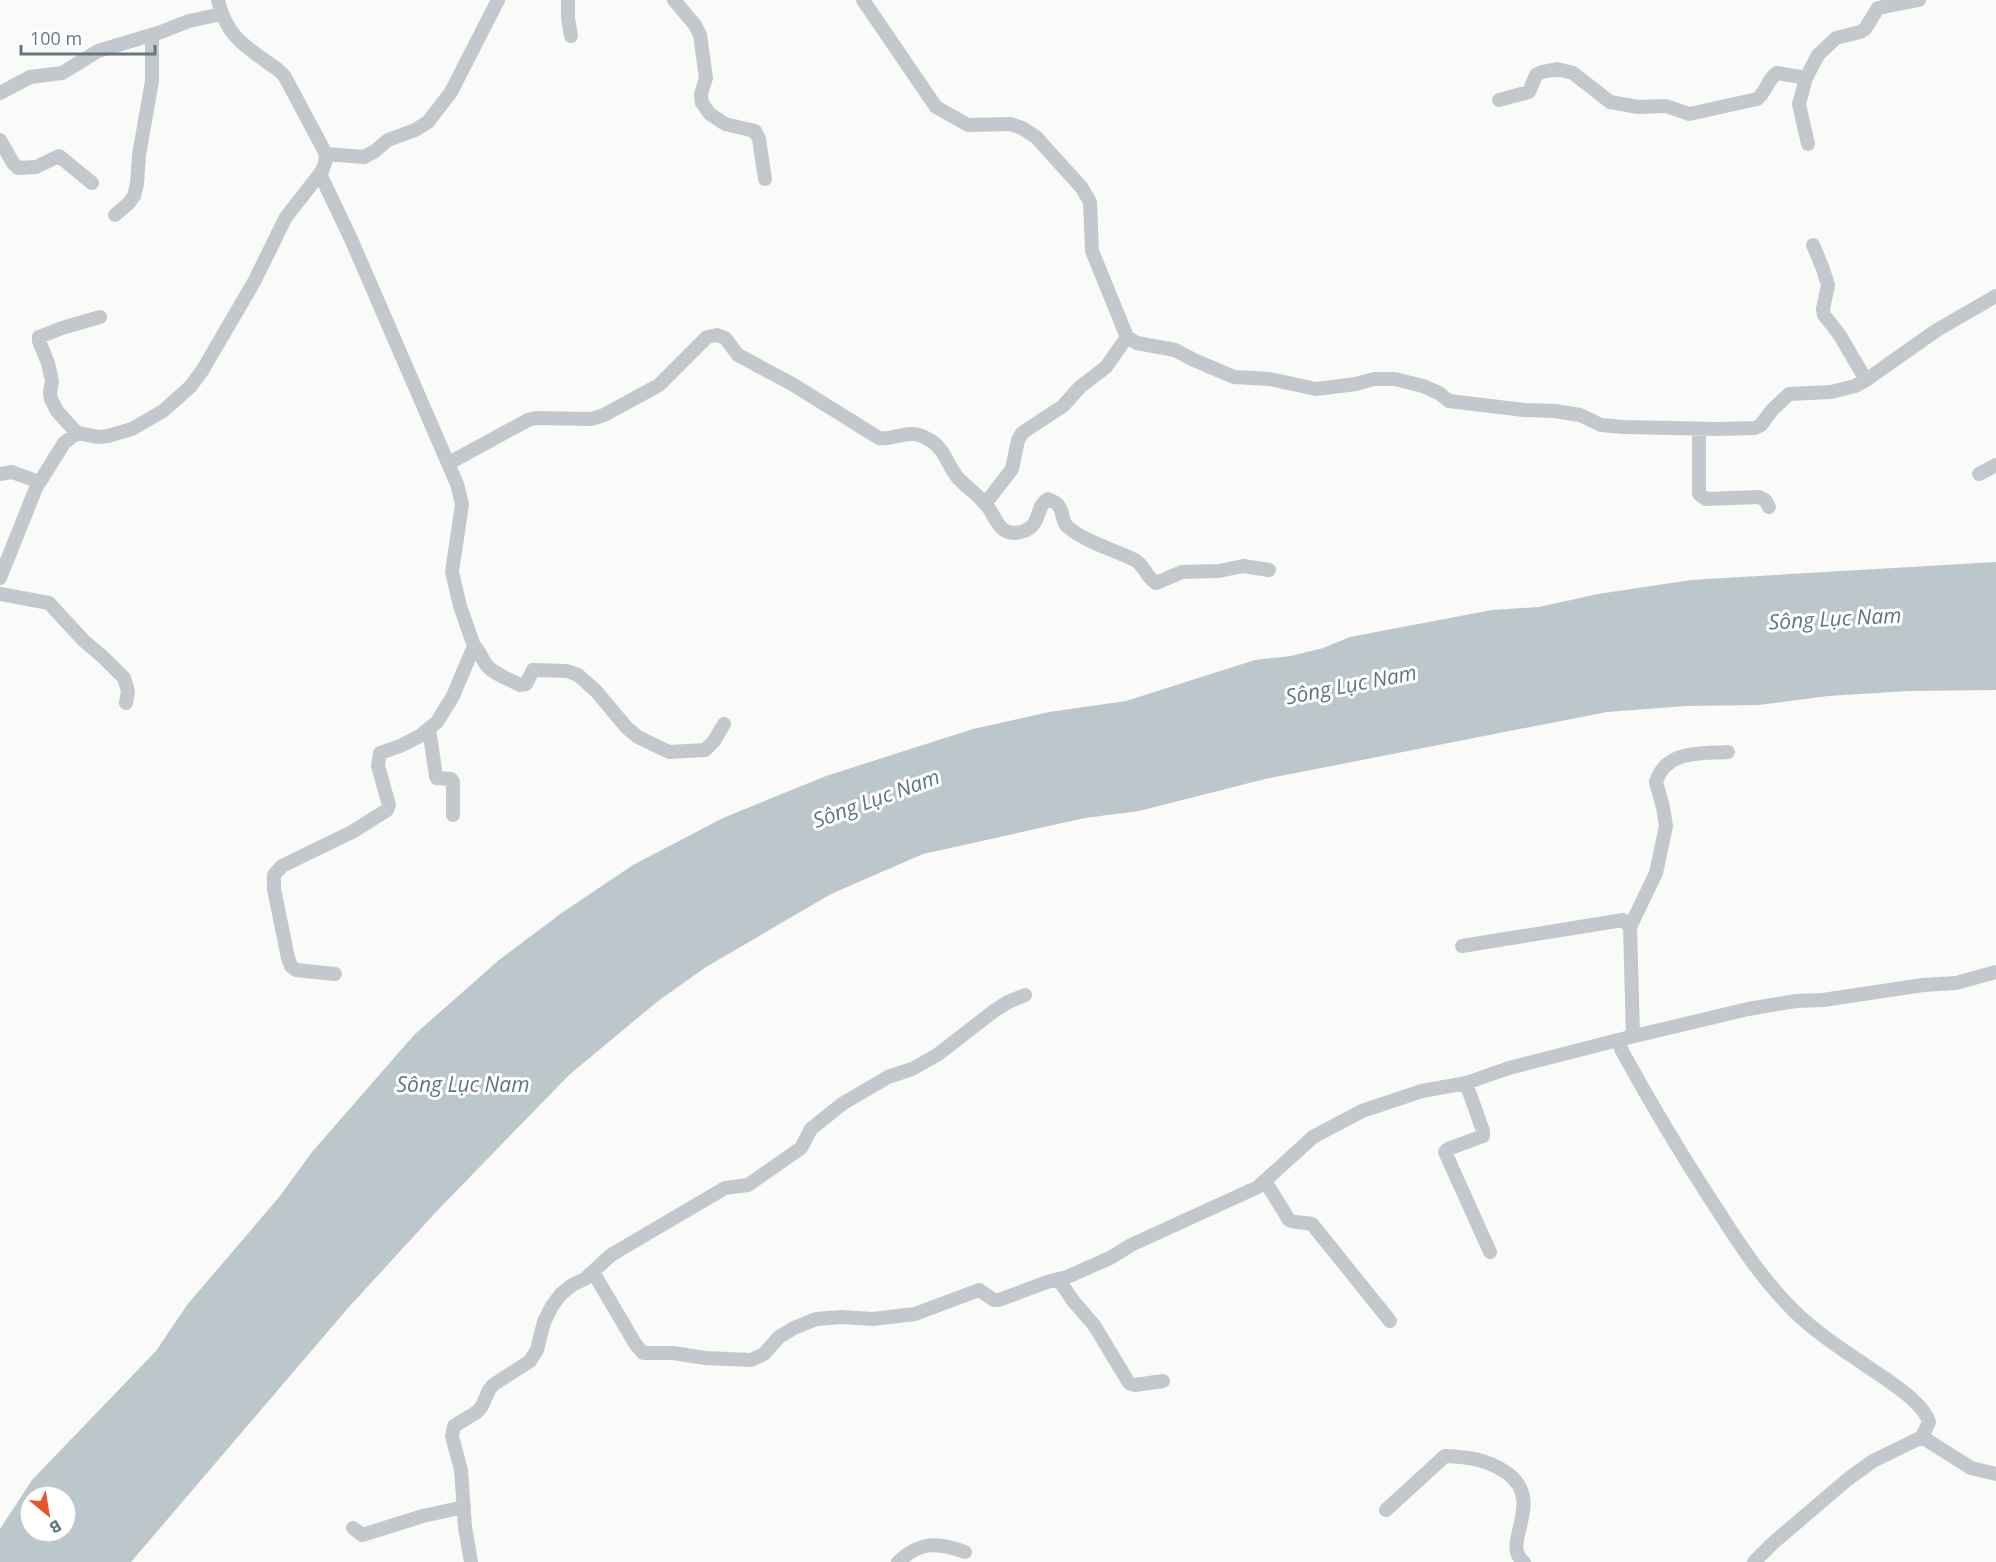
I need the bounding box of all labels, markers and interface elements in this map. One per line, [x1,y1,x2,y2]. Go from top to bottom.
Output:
scale bar [21,18,154,56]
text: 100 m [30,26,82,50]
water label: Sông Lục Nam [1768,601,1902,635]
water label: Sông Lục Nam [1283,658,1419,710]
water label: Sông Lục Nam [809,762,943,834]
water label: Sông Lục Nam [397,1070,529,1098]
north arrow [18,1484,78,1544]
text: B [45,1515,66,1539]

